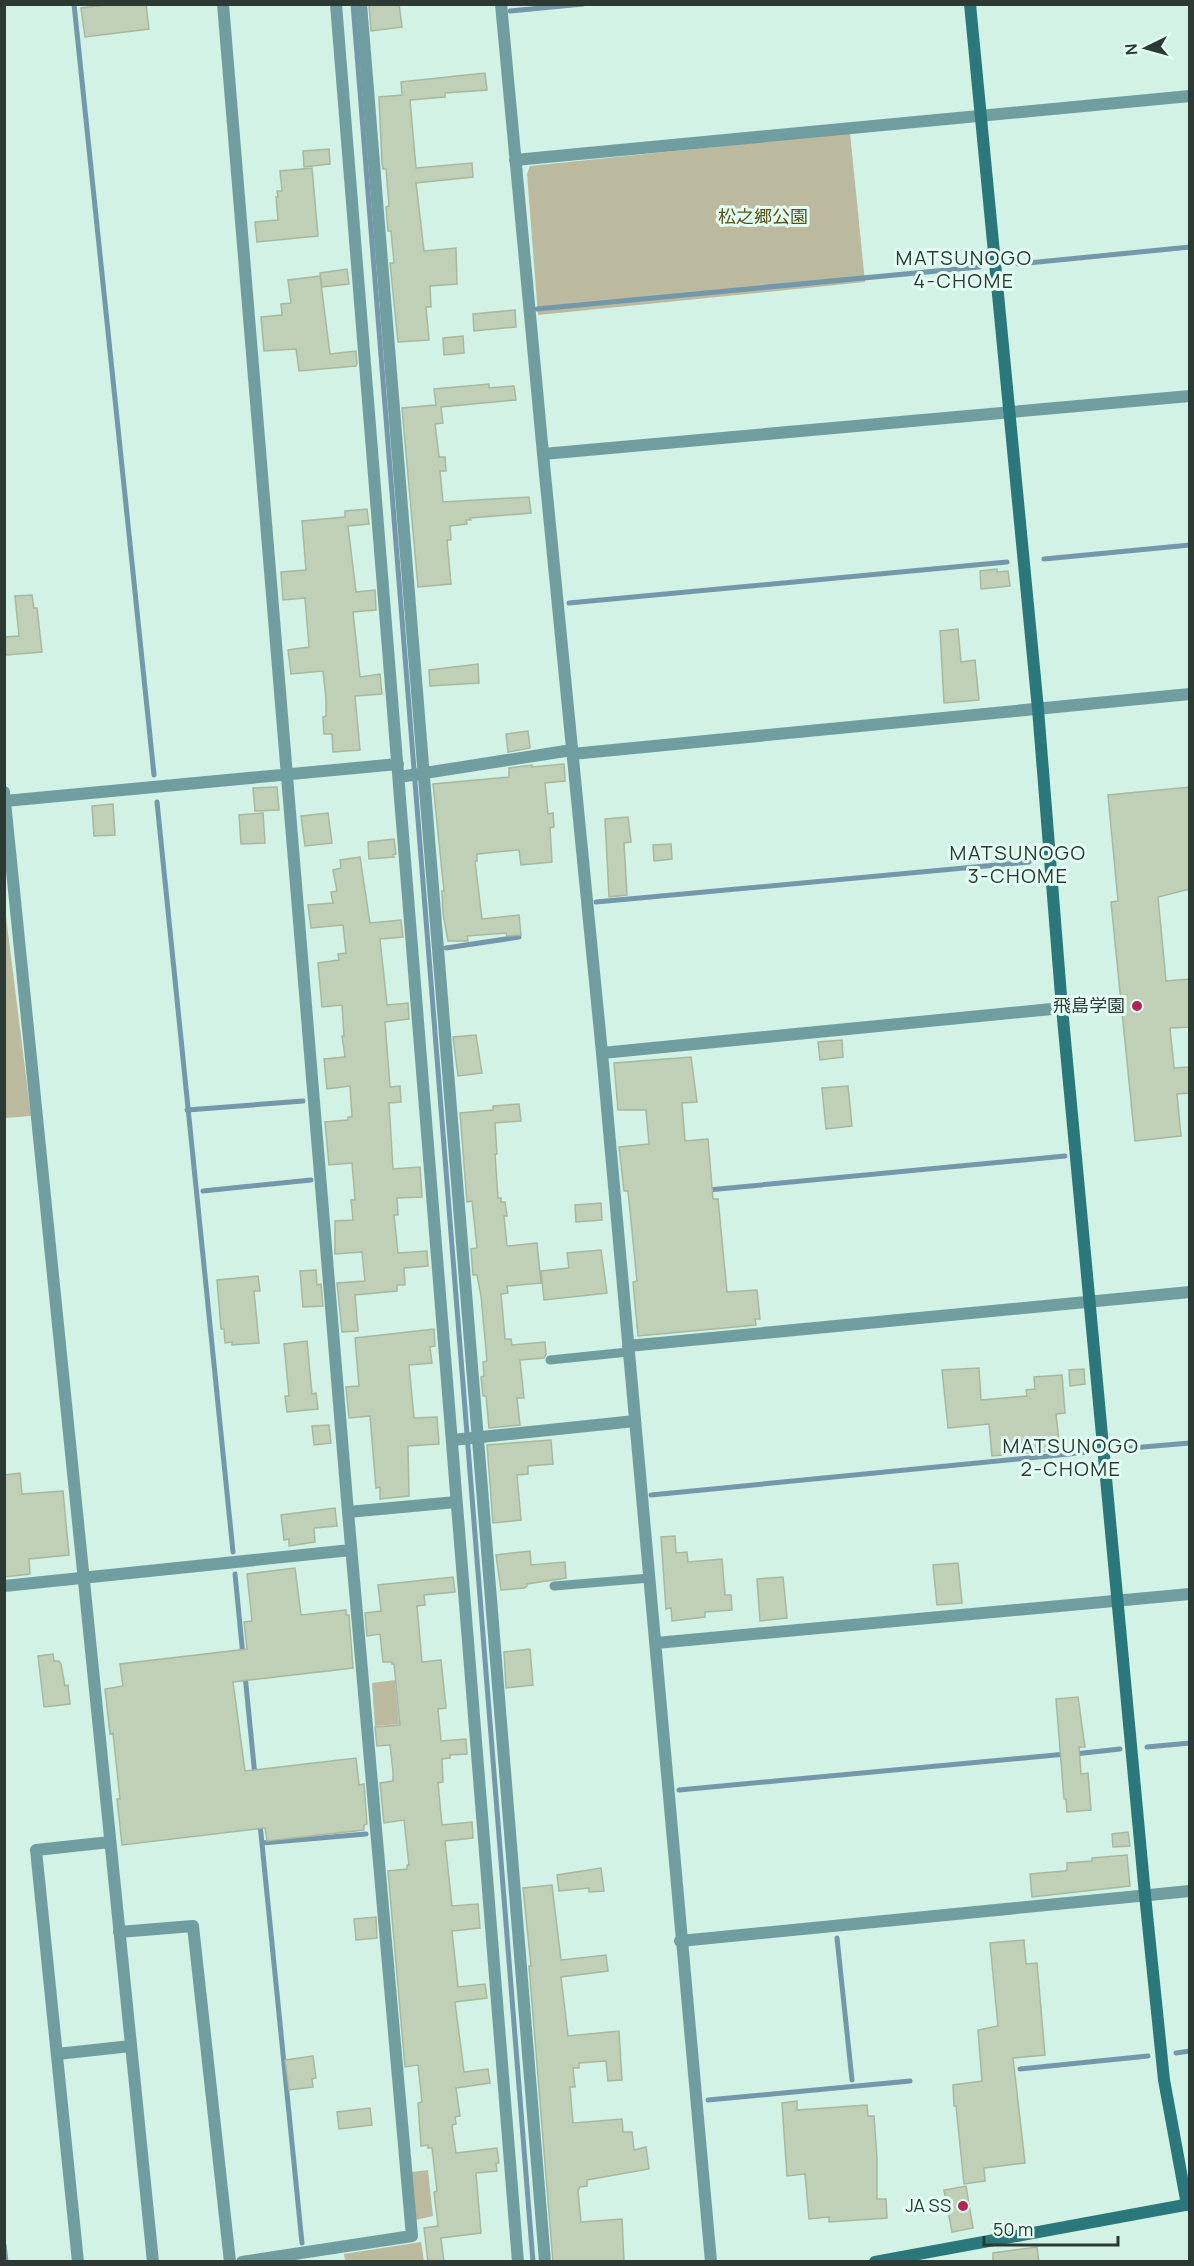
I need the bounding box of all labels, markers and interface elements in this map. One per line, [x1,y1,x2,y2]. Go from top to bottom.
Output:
north arrow [1116,18,1176,78]
text: N [1120,43,1143,56]
park label: 松之郷公園 [718,204,808,228]
district label: MATSUNOGO 4-CHOME [896,244,1032,294]
district label: MATSUNOGO 3-CHOME [950,839,1086,889]
place label: 飛島学園 [1053,993,1125,1017]
marker: 飛島学園 [1130,999,1144,1013]
district label: MATSUNOGO 2-CHOME [1003,1432,1139,1482]
place label: JA SS [906,2193,951,2217]
marker: JA SS [956,2199,970,2213]
scale bar [984,2209,1118,2247]
text: 50 m [993,2217,1033,2241]

